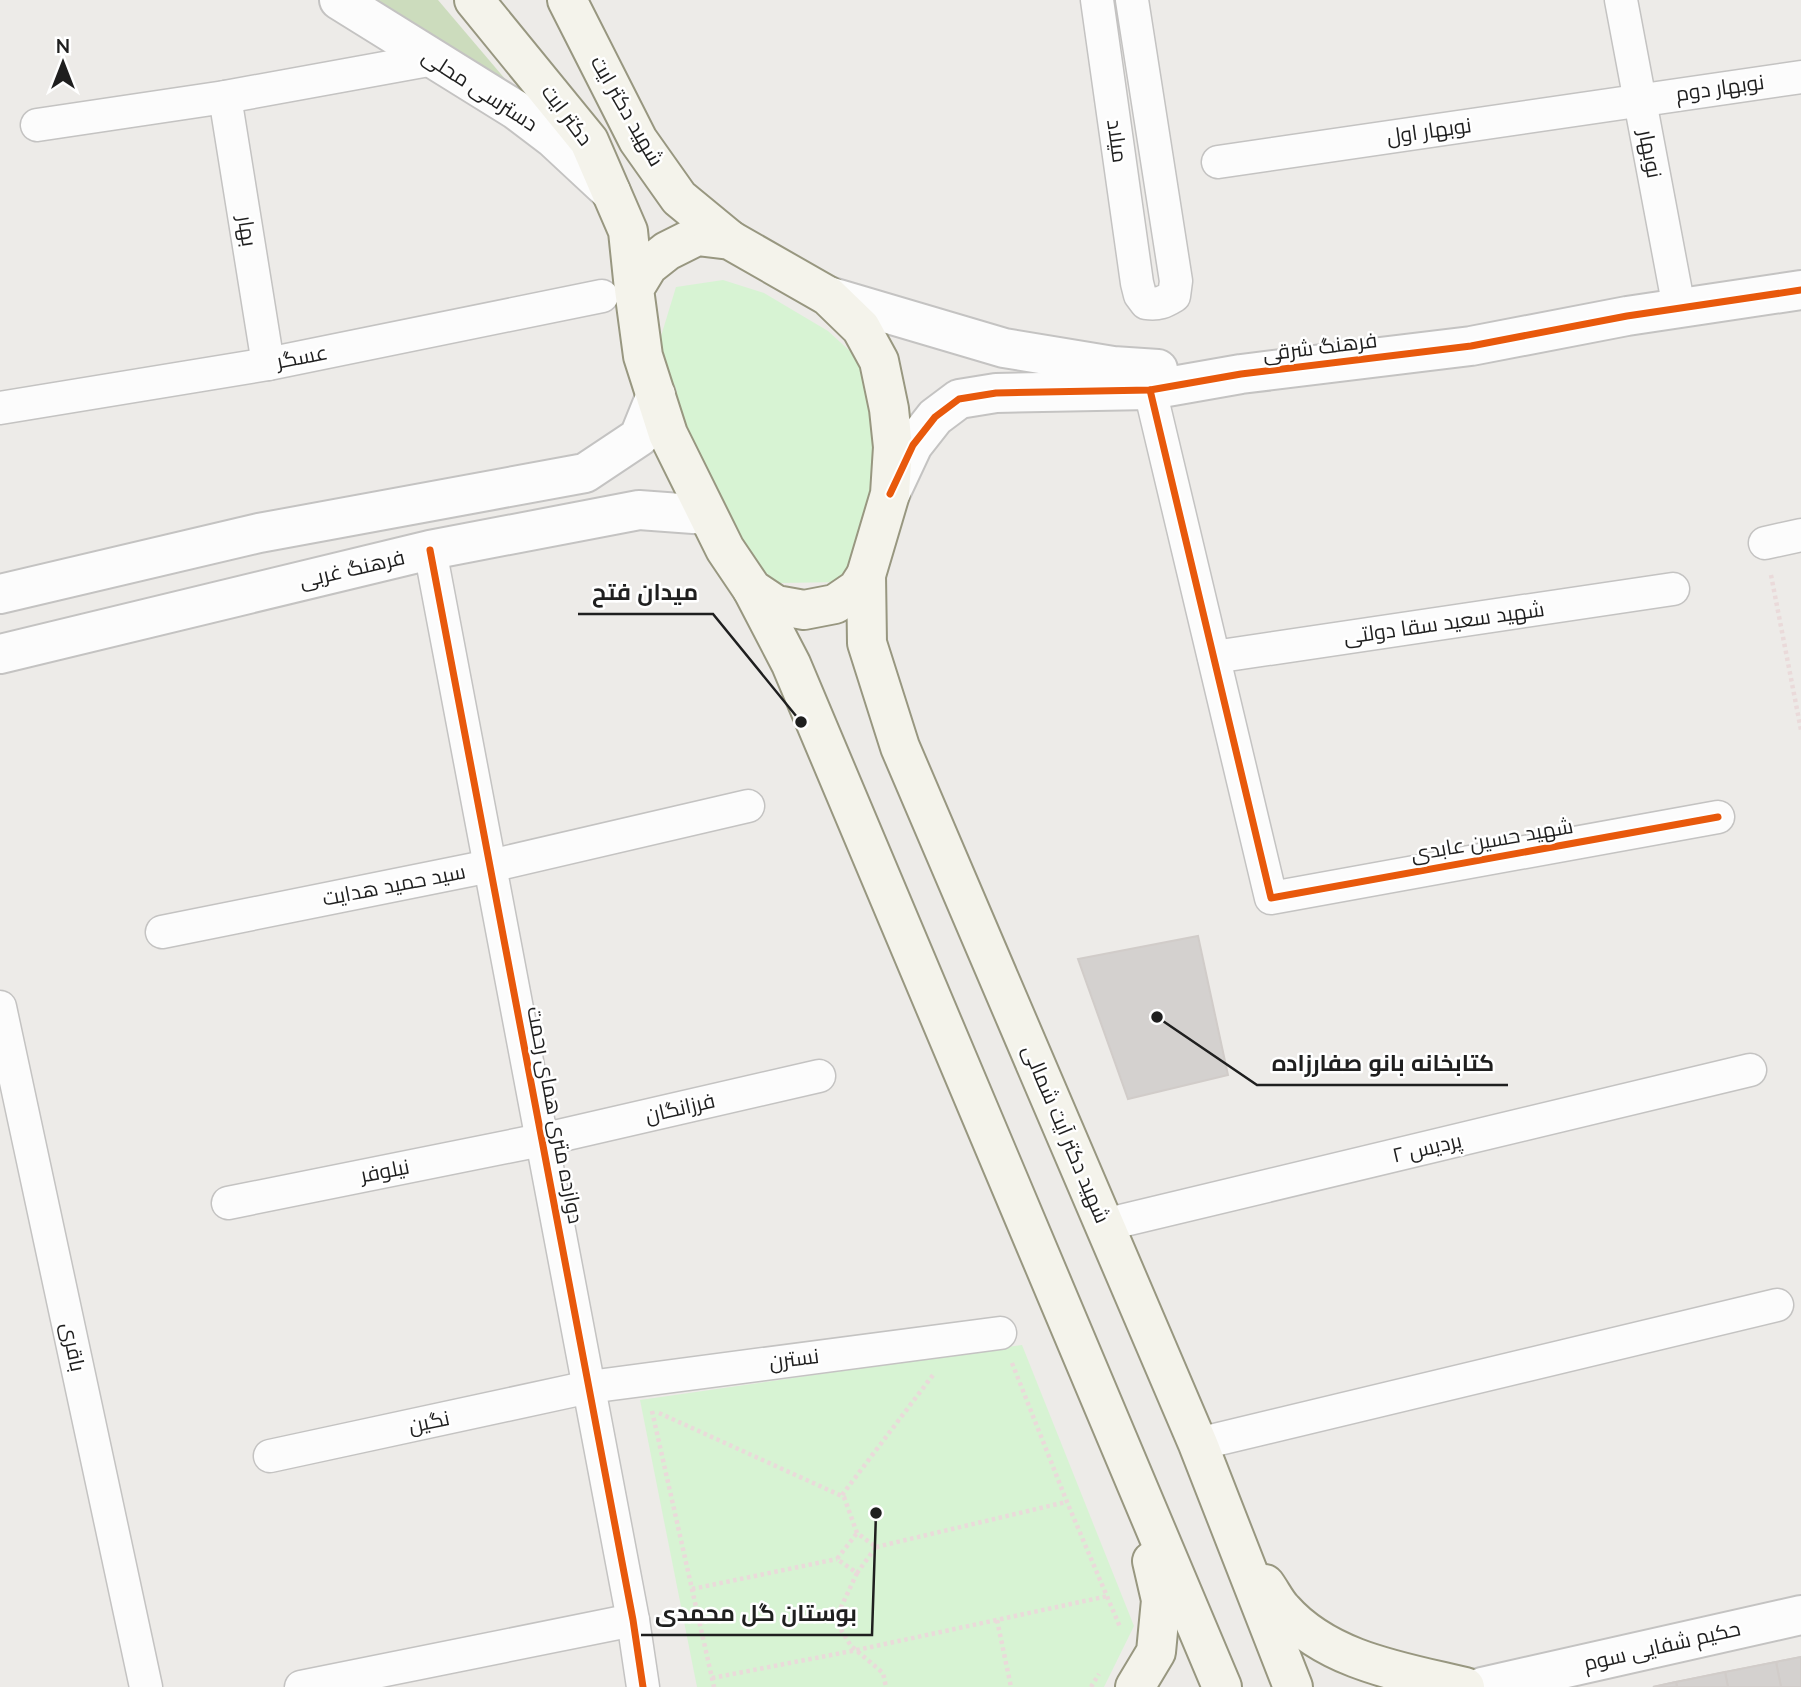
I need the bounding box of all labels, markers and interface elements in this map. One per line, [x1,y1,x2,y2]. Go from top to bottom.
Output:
north arrow [28,28,98,98]
text: N [56,34,70,58]
street label: دسترسی محلی [417,42,543,137]
street label: شهید دکتر ایت [585,50,670,171]
street label: نوبهار دوم [1674,68,1766,108]
street label: دکتر ایت [536,79,599,150]
street label: نوبهار اول [1385,111,1473,150]
street label: میلاد [1102,117,1134,164]
street label: نوبهار [1632,126,1668,180]
street label: بهار [232,212,263,248]
street label: فرهنگ شرقی [1261,326,1379,367]
street label: عسگر [273,338,330,374]
street label: فرهنگ غربی [296,543,407,594]
callout: میدان فتح [578,570,713,614]
text: میدان فتح [592,577,698,608]
street label: شهید سعید سقا دولتی [1342,595,1546,650]
street label: شهید حسین عابدی [1409,812,1575,867]
street label: سید حمید هدایت [320,857,468,911]
street label: دوازده متری همای رحمت [521,1004,590,1226]
street label: شهید دکتر آیت شمالی [1017,1040,1116,1227]
callout: کتابخانه بانو صفارزاده [1257,1041,1508,1085]
text: کتابخانه بانو صفارزاده [1272,1048,1494,1077]
street label: فرزانگان [642,1086,717,1129]
street label: پردیس ۲ [1390,1126,1465,1170]
street label: نیلوفر [357,1153,412,1188]
street label: باقری [55,1320,92,1374]
street label: نسترن [767,1342,820,1375]
street label: نگین [406,1404,452,1439]
callout: بوستان گل محمدی [641,1591,872,1635]
text: بوستان گل محمدی [655,1598,857,1627]
street label: حکیم شفایی سوم [1581,1614,1743,1678]

